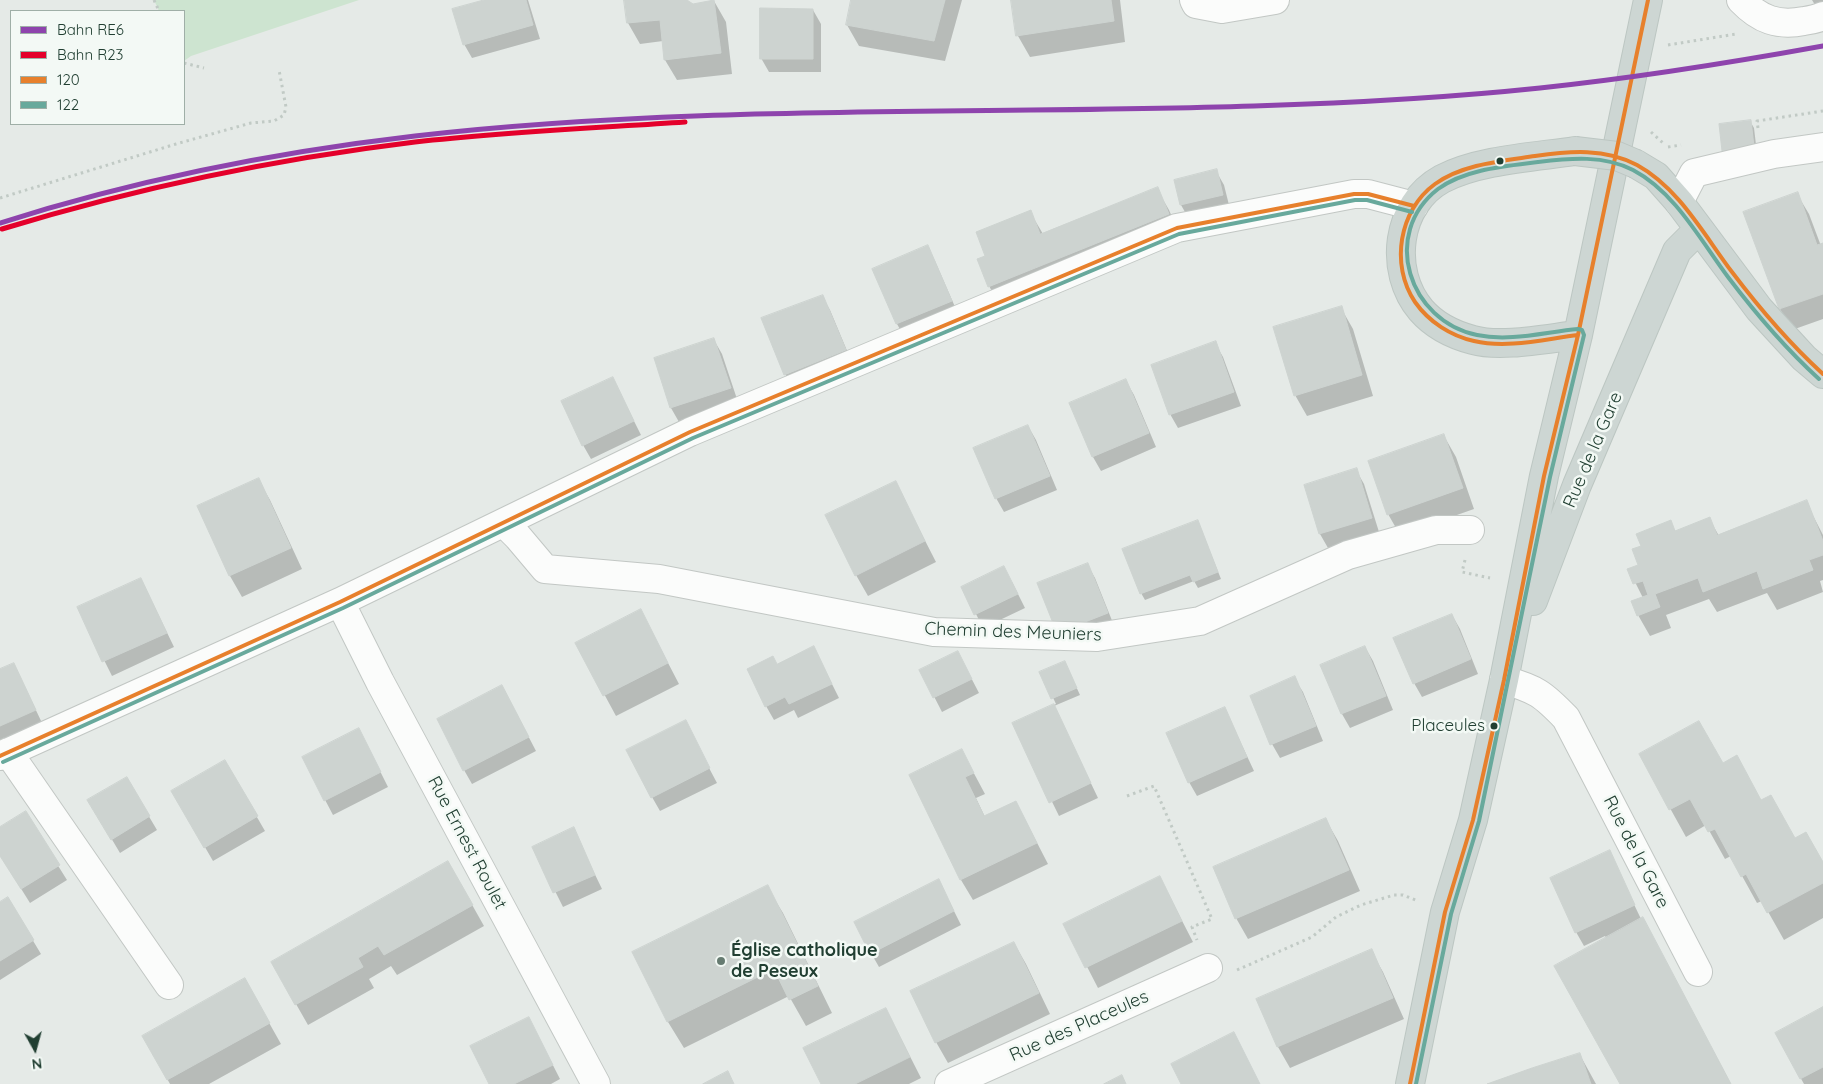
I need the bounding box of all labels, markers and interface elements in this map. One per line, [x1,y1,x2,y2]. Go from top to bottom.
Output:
legend [10,10,185,125]
text: Bahn RE6 [57,20,124,39]
text: Bahn R23 [57,45,123,64]
text: 120 [57,70,80,89]
text: 122 [57,95,79,114]
unlabelled marker [1495,156,1505,166]
street label: Rue de la Gare [1559,389,1627,511]
street label: Chemin des Meuniers [924,618,1102,646]
place label: Placeules [1411,716,1485,736]
marker: Placeules [1489,721,1499,731]
street label: Rue Ernest Roulet [423,773,511,913]
street label: Rue de la Gare [1598,792,1674,912]
place label: Église catholique de Peseux [731,940,878,982]
marker: Église catholique de Peseux [715,955,727,967]
street label: Rue des Placeules [1006,986,1152,1066]
north arrow [10,1024,60,1074]
text: N [31,1054,43,1073]

